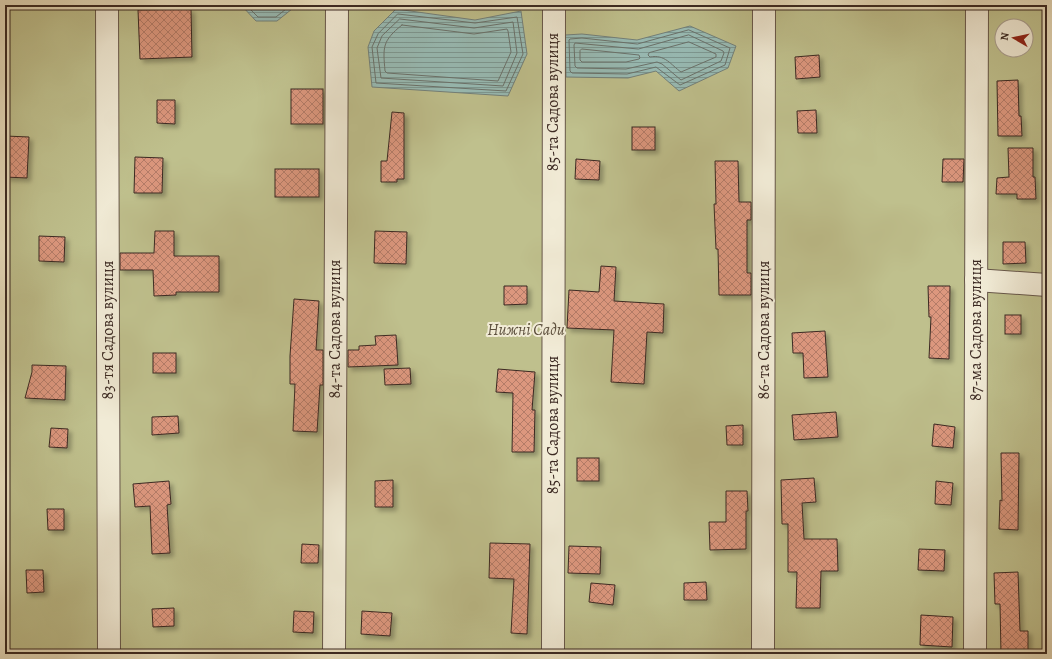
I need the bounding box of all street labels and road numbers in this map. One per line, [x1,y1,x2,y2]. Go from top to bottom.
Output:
street label: 85-та Садова вулиця [542,32,564,171]
street label: 84-та Садова вулиця [324,259,346,399]
street label: 87-ма Садова вулиця [965,259,987,401]
street label: 83-тя Садова вулиця [97,260,119,399]
street label: 86-та Садова вулиця [753,260,775,400]
street label: 85-та Садова вулиця [542,355,564,494]

